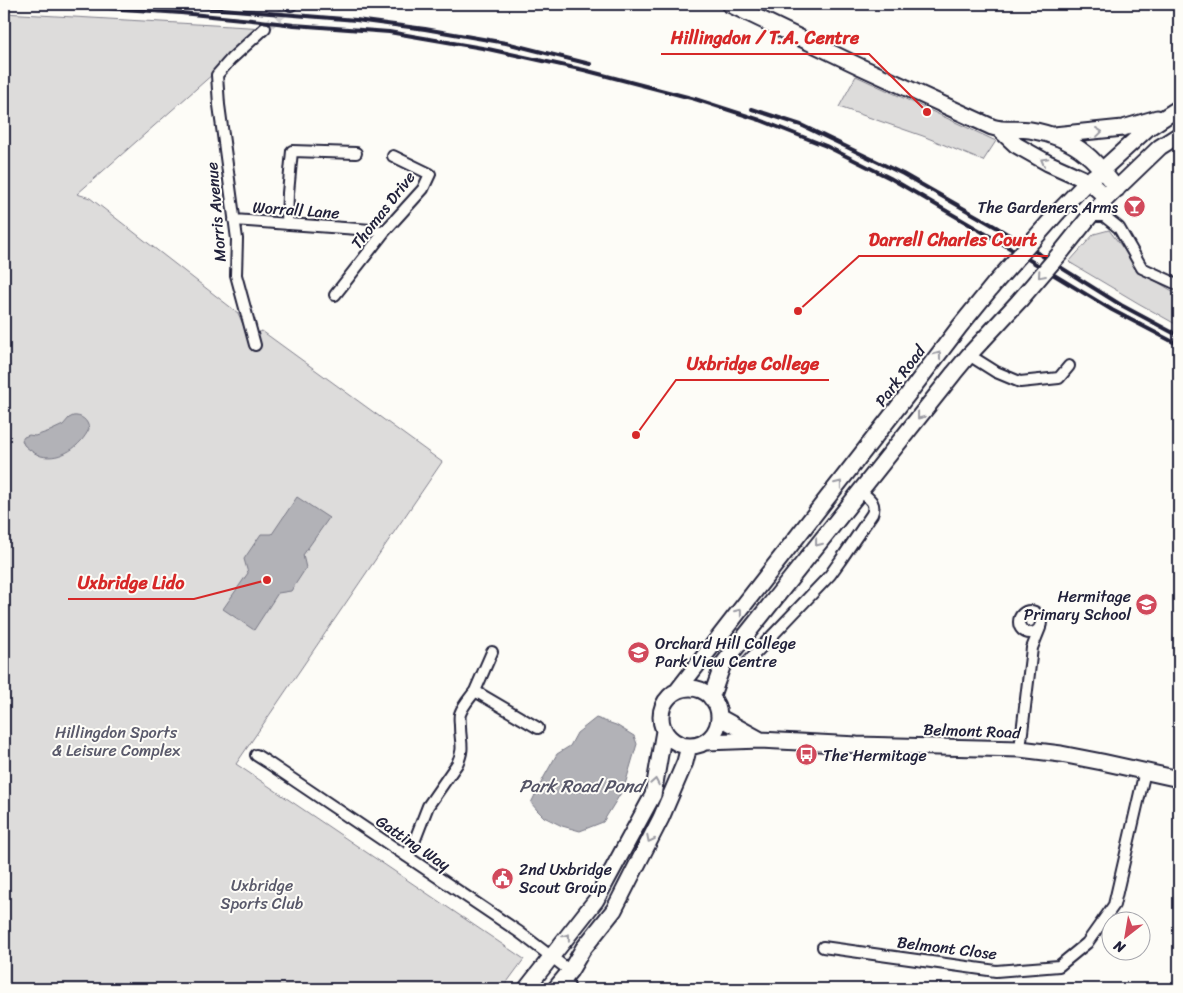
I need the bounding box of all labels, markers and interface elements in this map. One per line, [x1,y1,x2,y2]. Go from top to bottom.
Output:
callout: Hillingdon / T.A. Centre [661,21,869,54]
text: Hillingdon / T.A. Centre [670,22,860,54]
one-way arrow [1095,127,1103,138]
one-way arrow [1040,157,1049,167]
street label: Morris Avenue [197,161,235,263]
street label: Thomas Drive [343,165,423,255]
street label: Worrall Lane [252,192,340,228]
place label: The Gardeners Arms [978,193,1118,222]
bar icon: The Gardeners Arms [1122,195,1146,219]
callout: Darrell Charles Court [859,223,1048,256]
text: Darrell Charles Court [869,224,1037,256]
one-way arrow [1038,270,1047,279]
street label: Park Road [867,338,934,413]
callout: Uxbridge College [676,347,829,380]
text: Uxbridge College [687,348,820,380]
one-way arrow [933,352,941,361]
one-way arrow [917,410,925,419]
one-way arrow [833,480,842,490]
one-way arrow [816,537,824,546]
callout: Uxbridge Lido [68,566,194,599]
text: Uxbridge Lido [78,567,185,599]
place label: Hermitage Primary School [1024,582,1131,629]
school or university icon: Hermitage Primary School [1135,593,1159,617]
one-way arrow [733,608,742,618]
place label: Orchard Hill College Park View Centre [655,629,796,676]
school or university icon: Orchard Hill College Park View Centre [627,640,651,664]
street label: Belmont Road [923,715,1023,747]
park label: Hillingdon Sports & Leisure Complex [52,718,181,765]
place label: The Hermitage [823,741,927,770]
bus stop icon: The Hermitage [795,743,819,767]
water label: Park Road Pond [519,770,647,802]
one-way arrow [649,777,660,786]
street label: Gatting Way [370,807,457,879]
one-way arrow [646,834,656,843]
place label: 2nd Uxbridge Scout Group [519,855,612,902]
public building icon: 2nd Uxbridge Scout Group [491,866,515,890]
park label: Uxbridge Sports Club [221,871,304,918]
north arrow [1100,910,1150,960]
street label: Belmont Close [895,927,999,969]
text: N [1109,933,1131,960]
one-way arrow [561,934,569,943]

